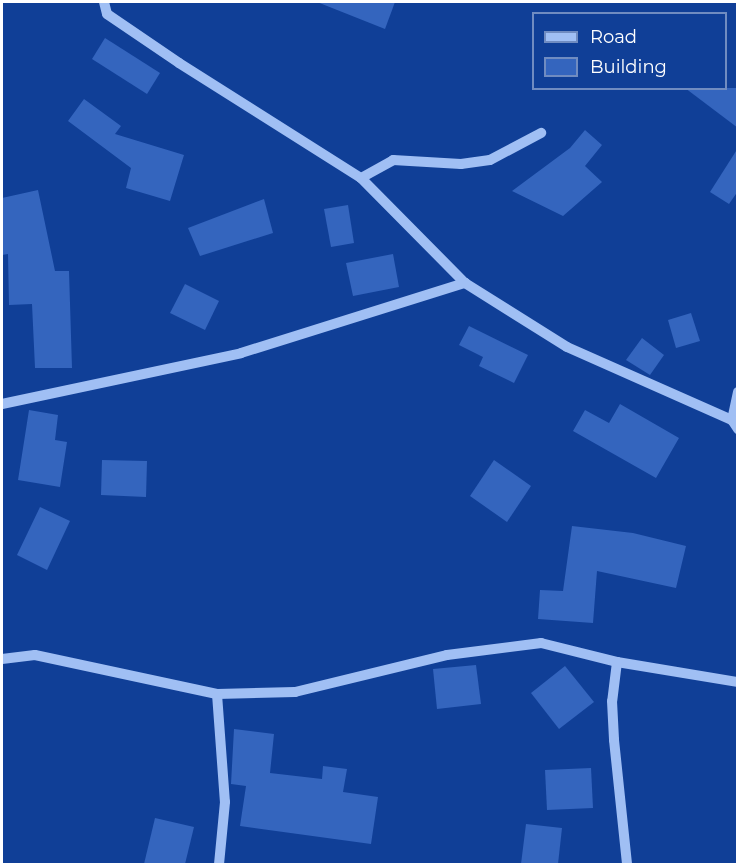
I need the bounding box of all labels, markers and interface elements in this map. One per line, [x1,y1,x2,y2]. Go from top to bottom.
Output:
legend [532,12,727,90]
text: Road [590,26,637,48]
text: Building [590,56,667,78]

